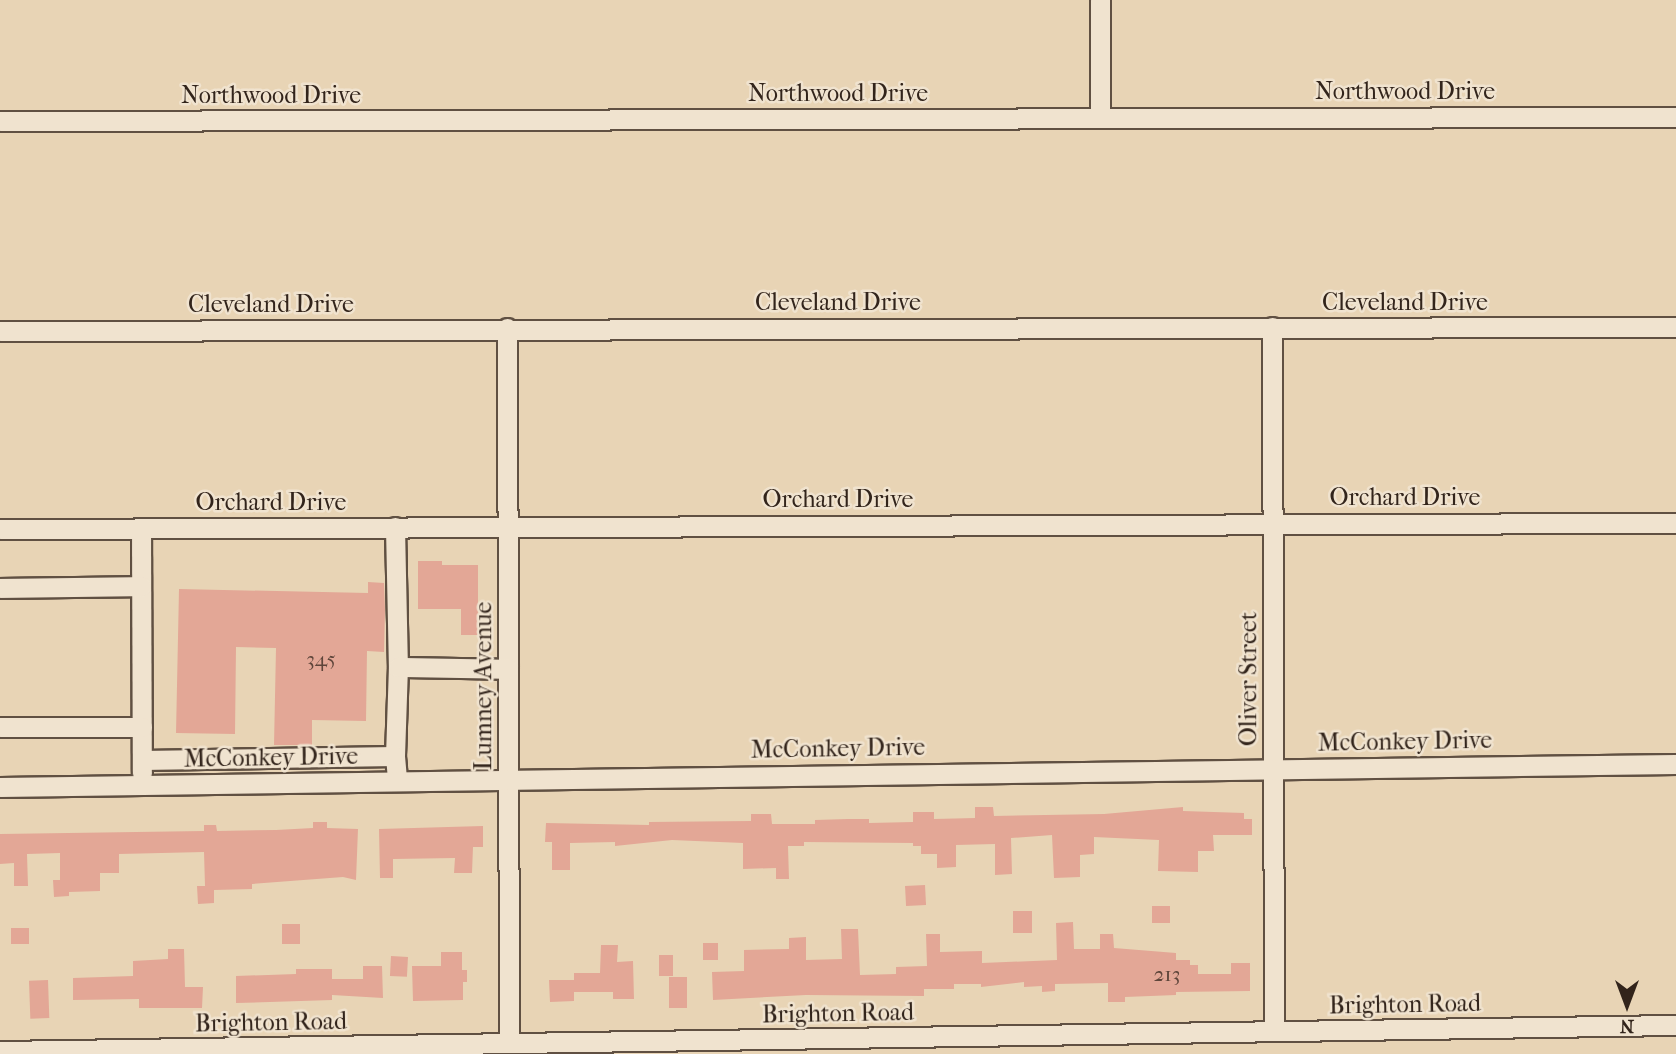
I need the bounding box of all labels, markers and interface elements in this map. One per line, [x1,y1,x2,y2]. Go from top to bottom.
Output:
street label: Northwood Drive [1315,78,1495,106]
street label: Northwood Drive [748,80,928,108]
street label: Northwood Drive [181,82,361,110]
street label: Cleveland Drive [755,289,921,317]
street label: Cleveland Drive [1322,289,1488,317]
street label: Cleveland Drive [188,291,354,319]
street label: Orchard Drive [1330,484,1480,512]
street label: Orchard Drive [763,486,913,514]
street label: Orchard Drive [196,489,346,517]
street label: Lumney Avenue [470,602,498,770]
street label: Oliver Street [1235,612,1263,746]
house number: 345 [306,646,336,672]
street label: McConkey Drive [1318,726,1492,758]
street label: McConkey Drive [751,733,925,765]
street label: McConkey Drive [184,742,358,774]
house number: 213 [1154,961,1180,987]
north arrow [1592,970,1662,1040]
street label: Brighton Road [1329,989,1481,1021]
street label: Brighton Road [762,998,914,1030]
street label: Brighton Road [195,1007,347,1039]
text: N [1620,1015,1634,1037]

